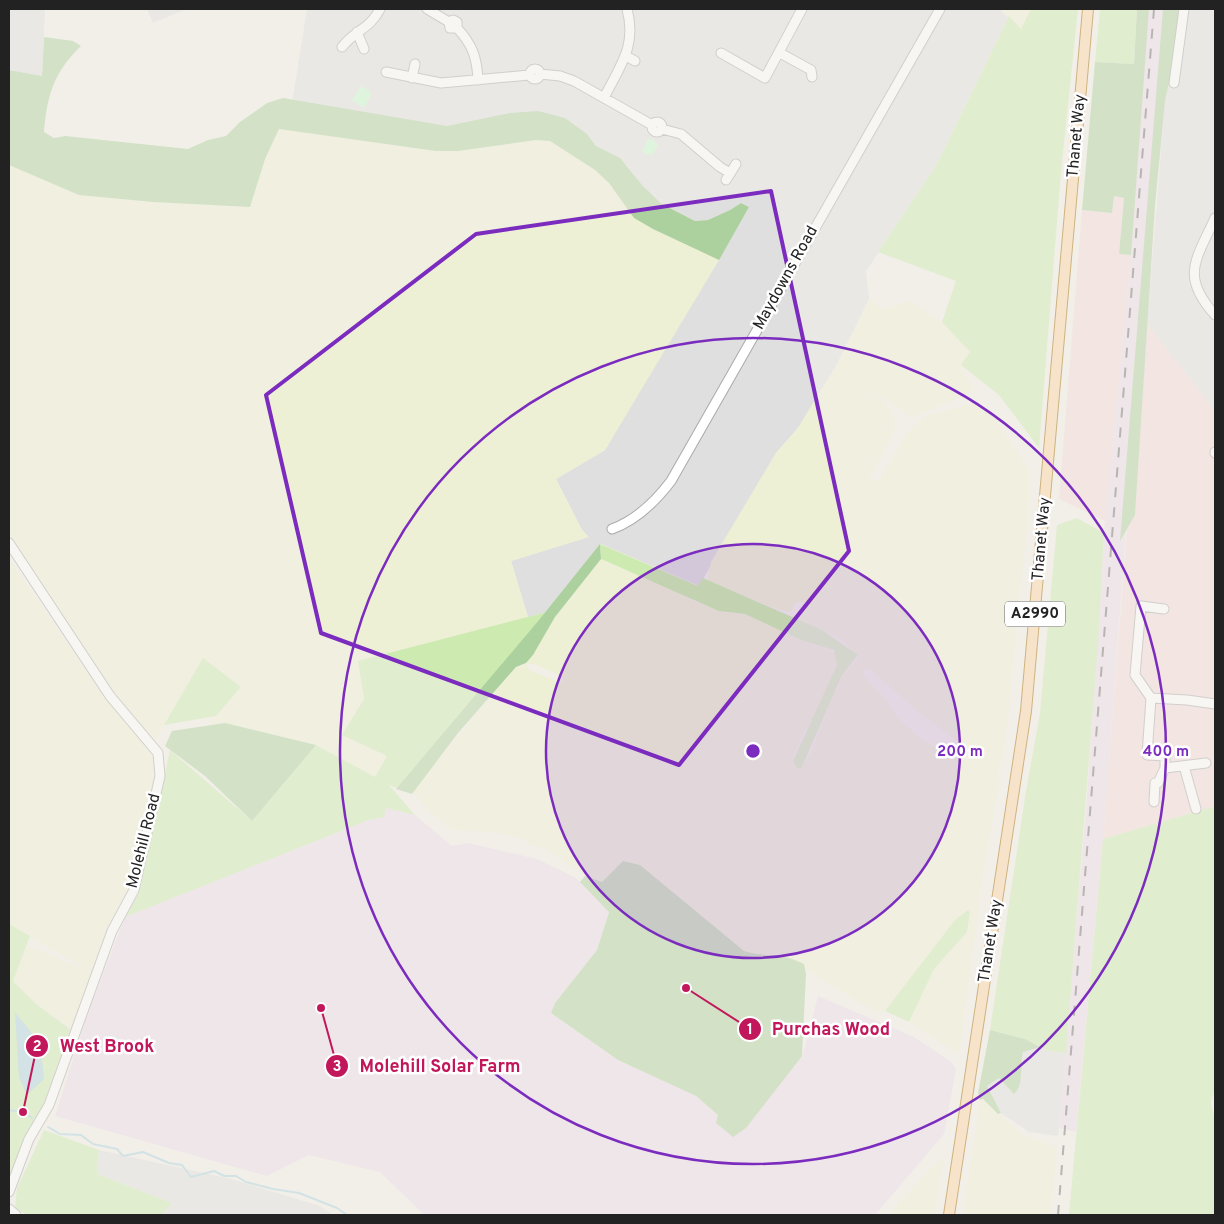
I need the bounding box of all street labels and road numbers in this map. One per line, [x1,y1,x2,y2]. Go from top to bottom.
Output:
street label: Thanet Way [1063,93,1091,179]
street label: Maydowns Road [749,223,823,333]
street label: Thanet Way [1028,496,1056,582]
road number: A2990 [1005,602,1065,626]
street label: Molehill Road [123,792,165,890]
street label: Thanet Way [975,898,1007,984]

